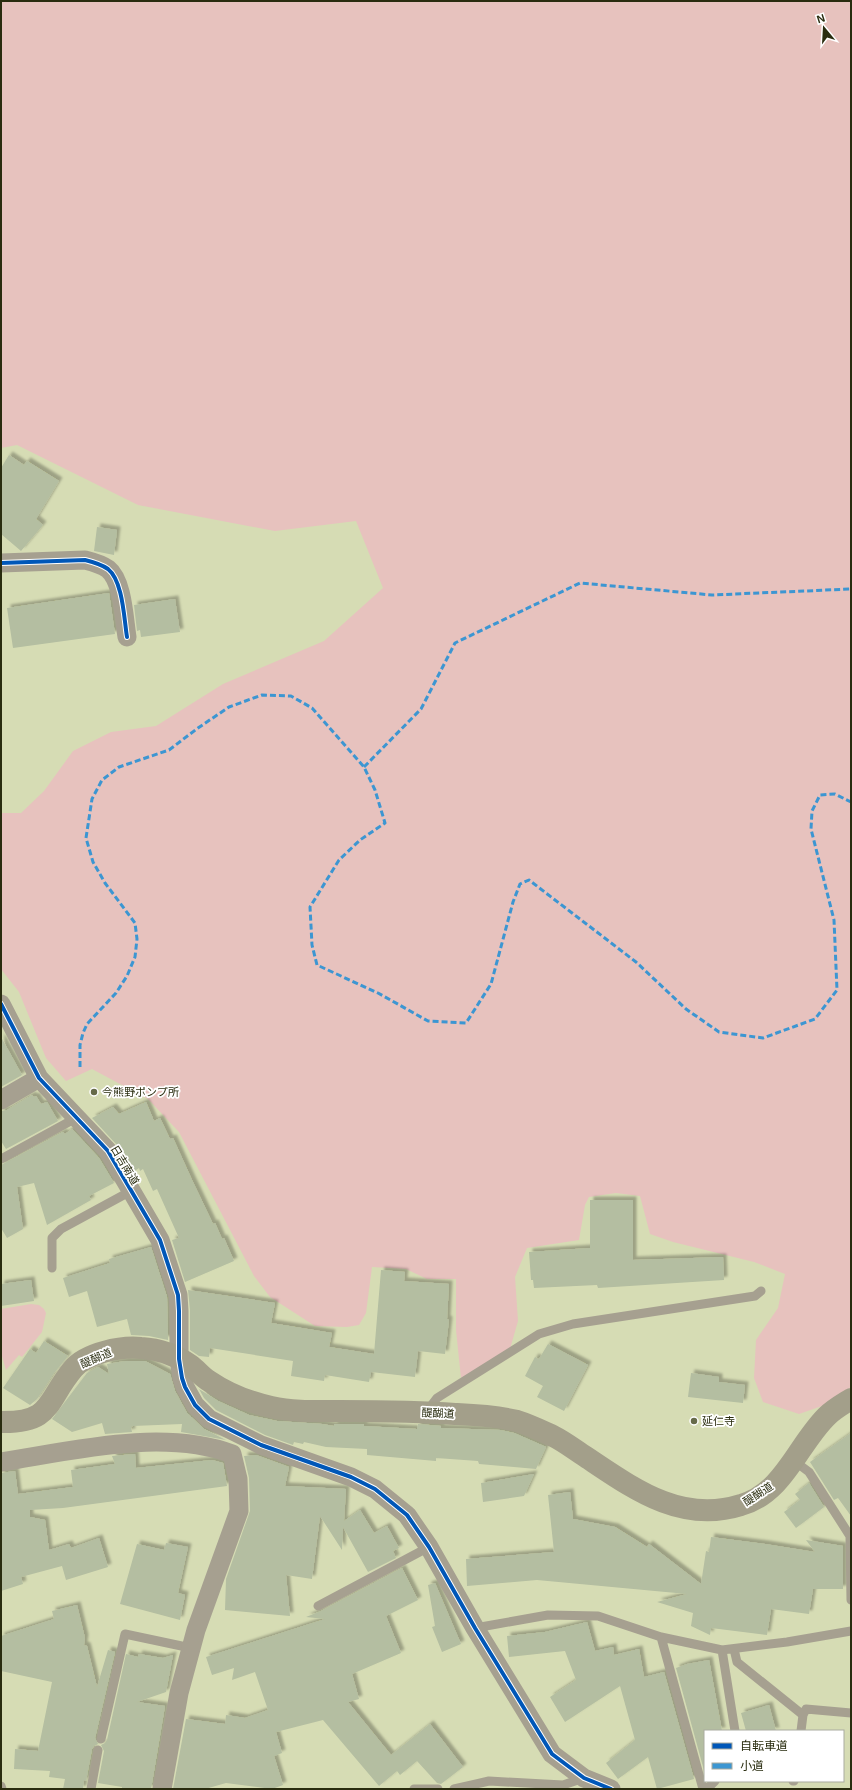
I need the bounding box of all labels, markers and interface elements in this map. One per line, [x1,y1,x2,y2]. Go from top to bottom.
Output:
north arrow [804,8,844,48]
text: N [815,12,827,25]
place label: 今熊野ポンプ所 [102,1086,180,1098]
marker: 今熊野ポンプ所 [89,1087,99,1097]
street label: 日吉南道 [109,1143,141,1187]
street label: 醍醐道 [78,1346,114,1370]
street label: 醍醐道 [421,1406,455,1420]
place label: 延仁寺 [702,1415,735,1427]
marker: 延仁寺 [689,1416,699,1426]
street label: 醍醐道 [741,1480,775,1508]
legend [704,1730,844,1782]
text: 自転車道 [740,1739,788,1753]
text: 小道 [740,1759,764,1773]

